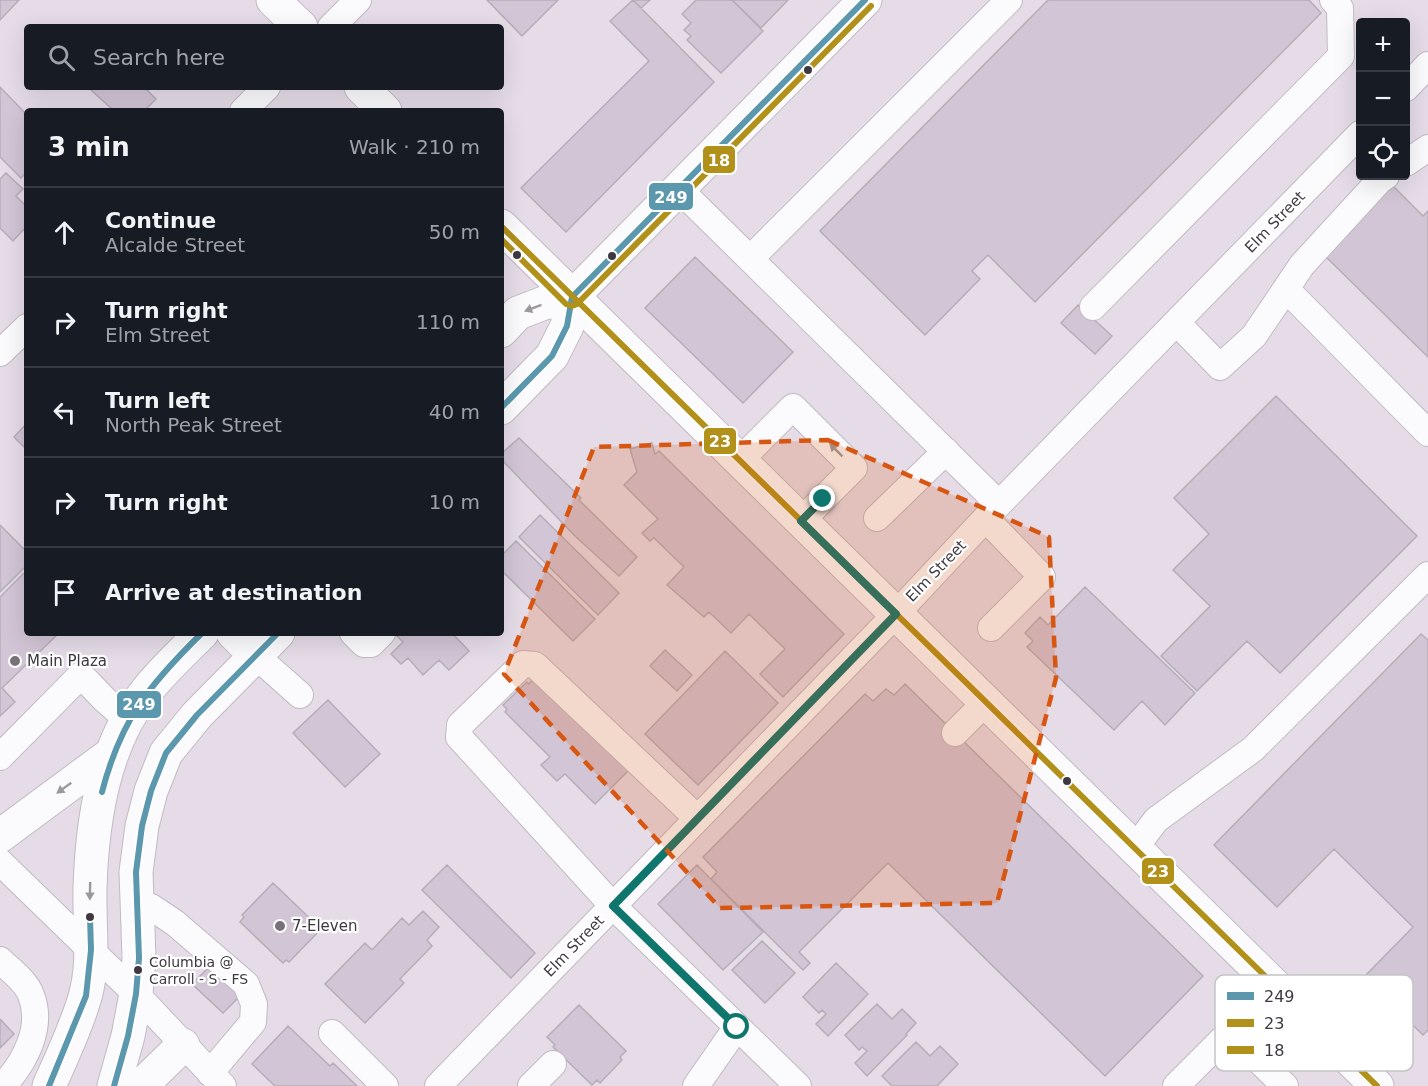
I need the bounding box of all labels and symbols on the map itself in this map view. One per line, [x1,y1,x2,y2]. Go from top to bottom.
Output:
unlabelled marker [802,64,814,76]
line badge: 18 [702,145,736,174]
text: 18 [708,151,730,170]
line badge: 249 [648,182,694,211]
street label: Elm Street [1241,187,1309,257]
text: 249 [654,188,688,207]
unlabelled marker [511,249,523,261]
unlabelled marker [606,250,618,262]
one-way arrow [524,303,542,313]
line badge: 23 [703,427,737,455]
text: 23 [709,432,731,451]
one-way arrow [829,442,843,457]
route end [809,485,835,511]
street label: Elm Street [902,536,970,606]
place label: Main Plaza [27,652,107,670]
marker: Main Plaza [8,654,22,668]
line badge: 249 [116,690,162,719]
text: 249 [122,695,156,714]
unlabelled marker [1061,775,1073,787]
one-way arrow [57,782,72,794]
line badge: 23 [1141,857,1175,885]
text: 23 [1147,862,1169,881]
one-way arrow [85,881,95,900]
unlabelled marker [84,911,96,923]
street label: Elm Street [540,911,608,981]
place label: 7-Eleven [292,917,357,935]
marker: 7-Eleven [273,919,287,933]
place label: Columbia @ Carroll - S - FS [149,954,248,987]
marker: Columbia @ Carroll - S - FS [132,964,144,976]
legend [1215,975,1413,1071]
text: 249 [1264,987,1295,1006]
route start [723,1013,749,1039]
text: 23 [1264,1014,1284,1033]
text: 18 [1264,1041,1284,1060]

